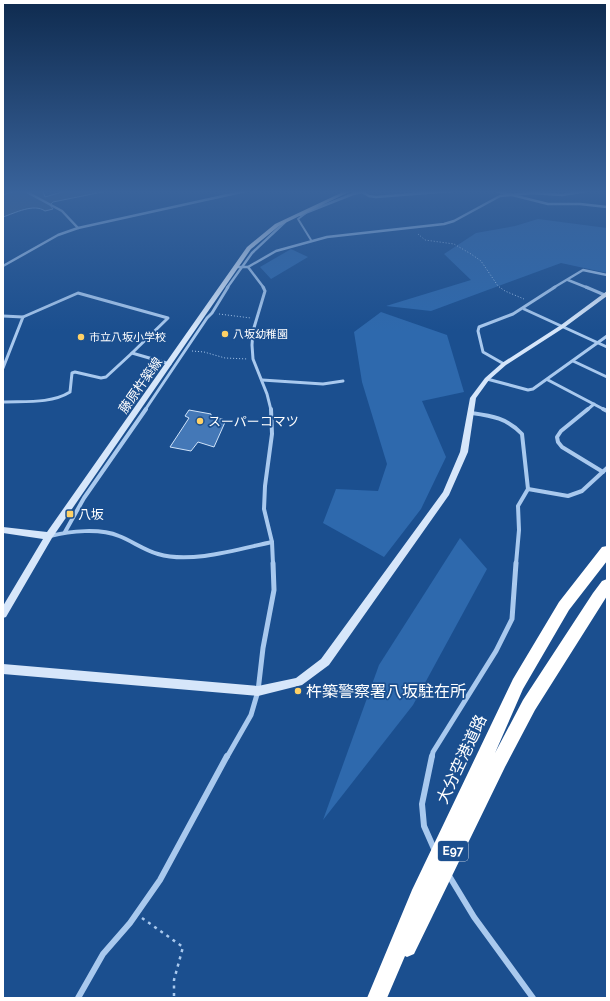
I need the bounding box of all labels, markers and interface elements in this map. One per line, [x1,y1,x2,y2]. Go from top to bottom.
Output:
place label: 八坂幼稚園 [233,328,288,341]
marker: 八坂幼稚園 [220,329,230,339]
place label: 市立八坂小学校 [89,331,166,344]
marker: 市立八坂小学校 [76,332,86,342]
street label: 藤原杵築線 [116,354,165,416]
place label: スーパーコマツ [208,414,299,429]
marker: スーパーコマツ [195,416,205,426]
place label: 八坂 [78,507,104,522]
marker: 八坂 [65,509,75,519]
place label: 杵築警察署八坂駐在所 [306,682,466,701]
marker: 杵築警察署八坂駐在所 [293,686,303,696]
street label: 大分空港道路 [433,712,490,807]
road number: E97 [438,841,468,861]

